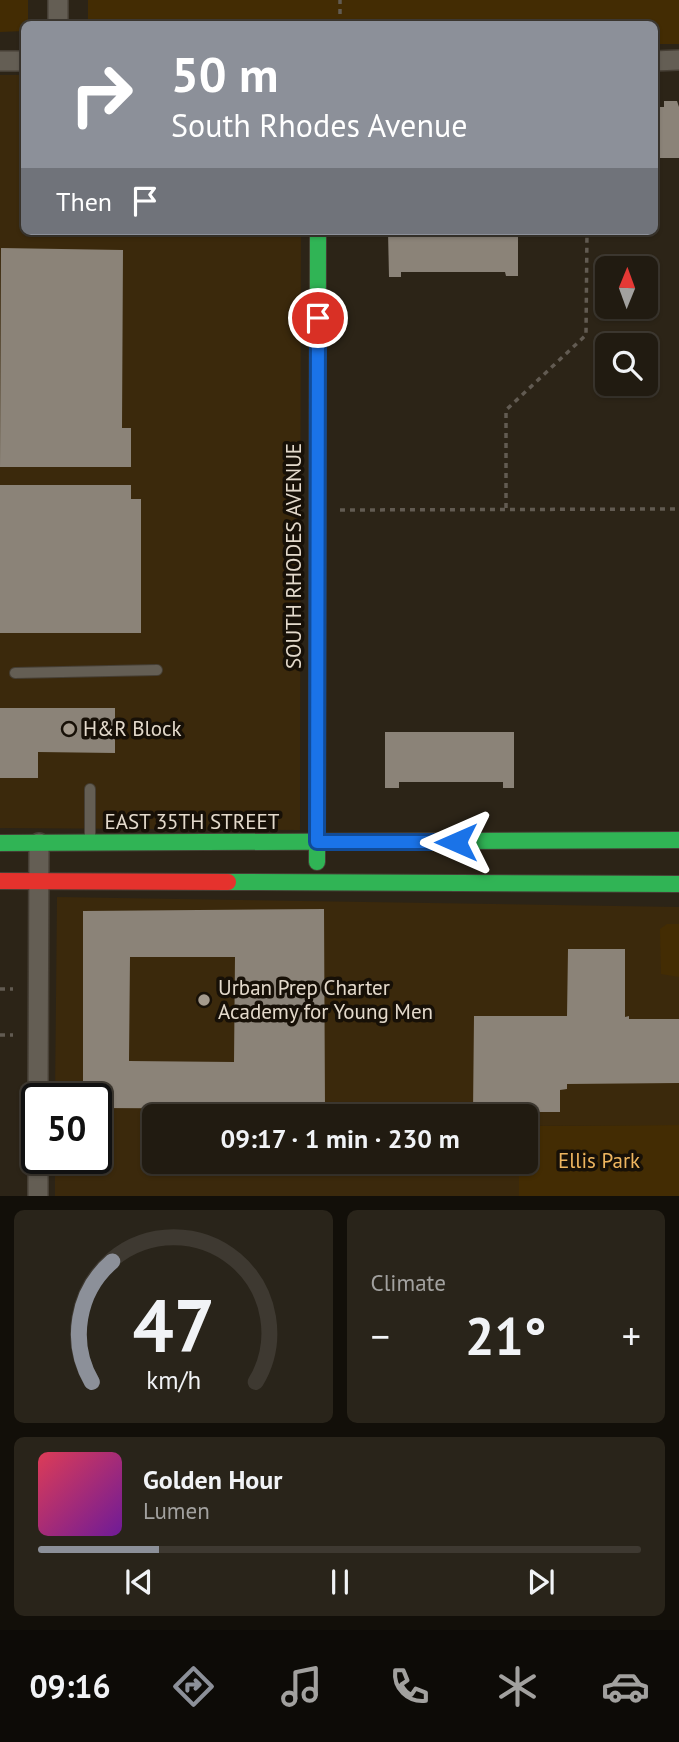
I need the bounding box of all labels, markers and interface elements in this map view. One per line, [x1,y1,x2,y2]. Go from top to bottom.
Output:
text: 50 m [171,42,278,106]
icon: right [56,49,147,140]
text: South Rhodes Avenue [171,104,467,146]
icon: arrive [126,182,164,220]
text: Then [56,185,112,218]
north arrow [595,256,658,318]
map controls [595,256,658,396]
pin [288,288,348,348]
icon: arrive [299,299,337,337]
button: search [595,333,658,396]
street label: SOUTH RHODES AVENUE [280,443,307,669]
place label: H&R Block [83,715,182,742]
marker: H&R Block [61,721,77,737]
position arrow [419,805,493,879]
street label: EAST 35TH STREET [105,808,280,835]
place label: Urban Prep Charter Academy for Young Men [218,974,433,1025]
marker: Urban Prep Charter Academy for Young Men [196,992,212,1008]
speed limit sign: 50 [21,1083,112,1174]
text: 09:17 · 1 min · 230 m [220,1122,460,1155]
park label: Ellis Park [558,1147,640,1174]
text: Climate [371,1268,446,1297]
text: 47 [132,1279,215,1373]
text: 21° [465,1302,547,1369]
text: − [371,1311,390,1360]
text: + [622,1311,641,1360]
text: km/h [146,1364,201,1396]
text: Golden Hour [143,1463,282,1496]
text: Lumen [143,1496,210,1525]
icon: previous [120,1563,158,1601]
icon: pause [321,1563,359,1601]
icon: next [522,1563,560,1601]
icon: directions [169,1662,218,1711]
icon: music [277,1662,326,1711]
icon: phone [385,1662,434,1711]
icon: climate [493,1662,542,1711]
icon: car [601,1662,650,1711]
text: 09:16 [29,1665,111,1707]

